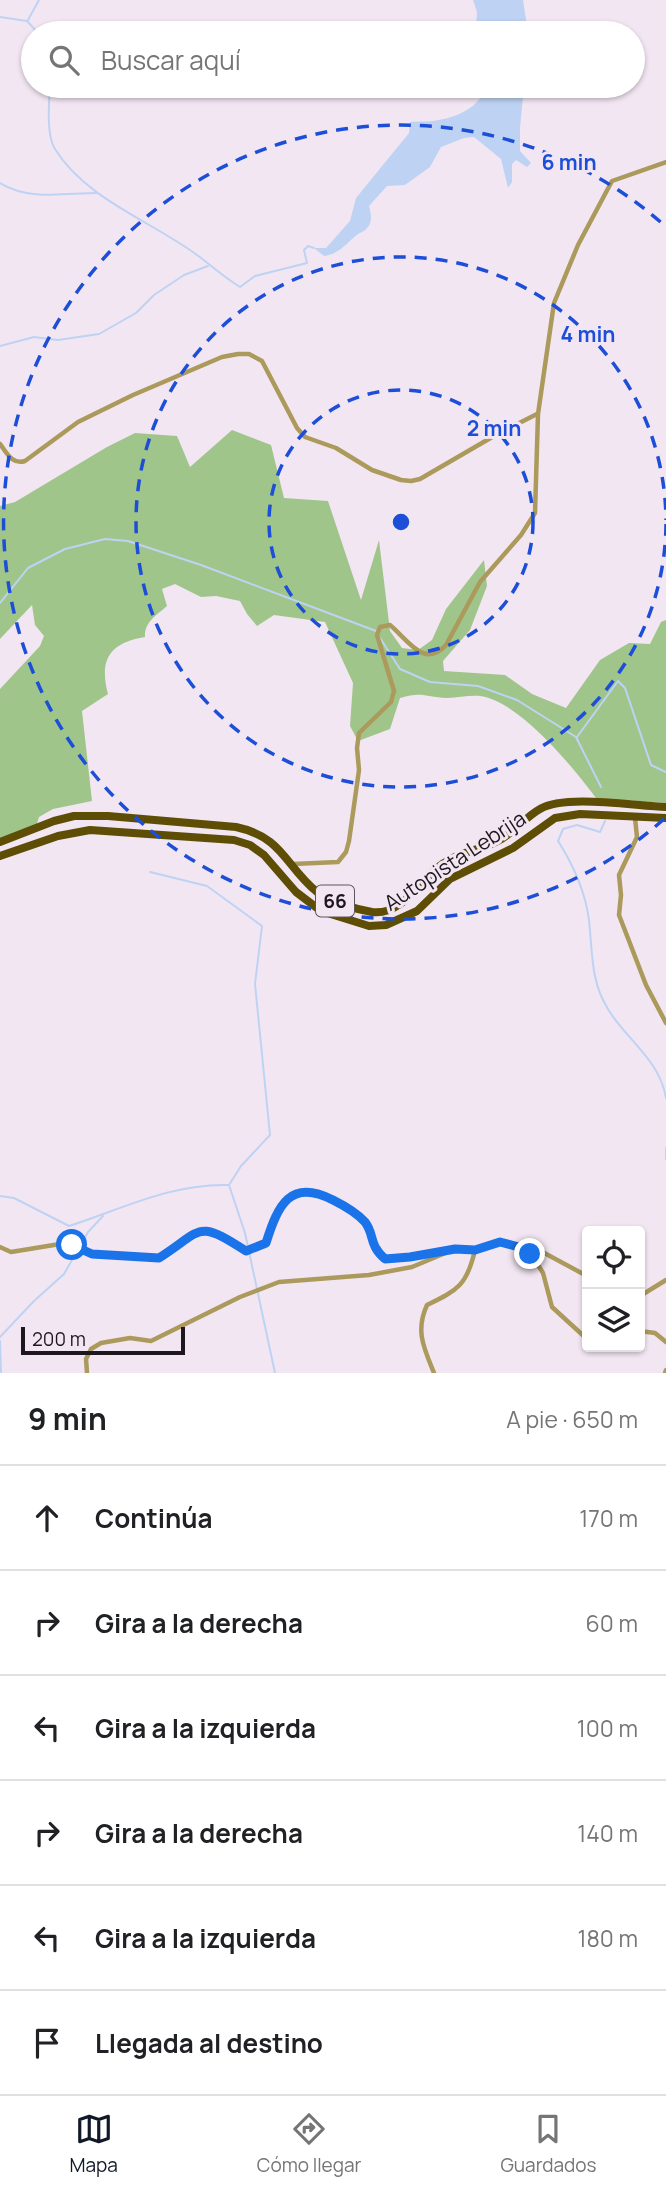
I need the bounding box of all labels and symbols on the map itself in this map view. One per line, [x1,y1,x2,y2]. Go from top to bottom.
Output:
text: 6 min [541,148,597,176]
text: 4 min [561,320,615,348]
text: 2 min [467,414,521,442]
centre of rings [389,510,413,534]
street label: Autopista Lebrija [378,804,531,916]
road number: 66 [316,886,354,917]
route start [56,1229,87,1260]
route end [514,1238,545,1269]
scale bar [21,1324,186,1356]

